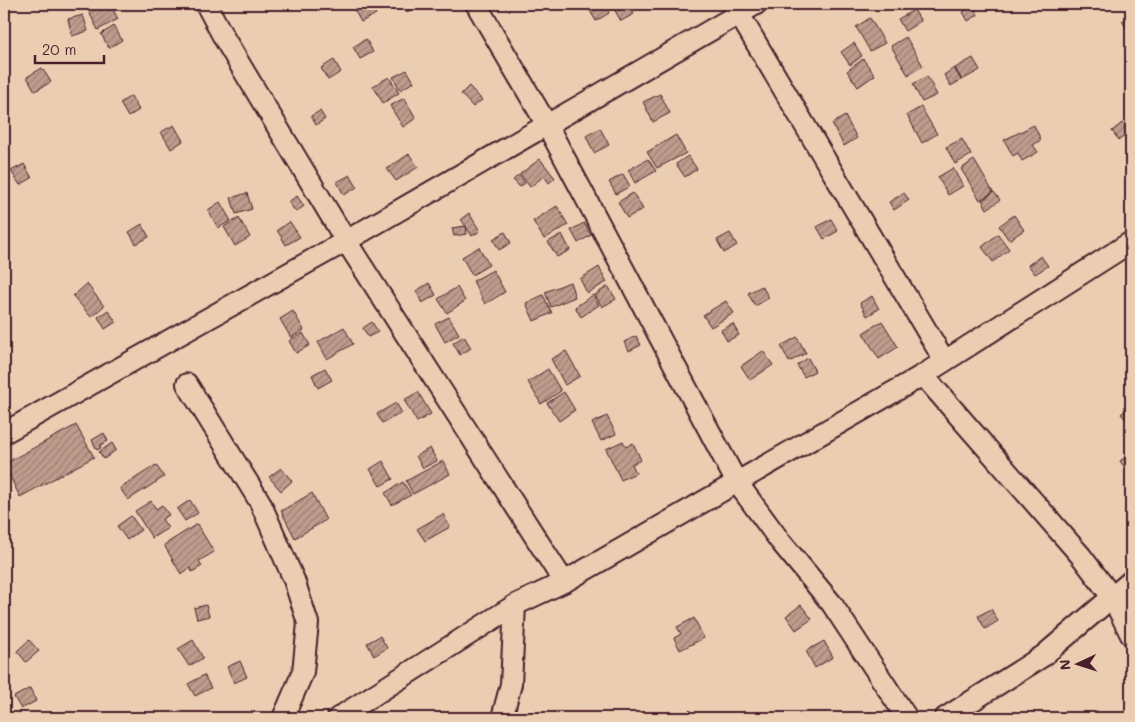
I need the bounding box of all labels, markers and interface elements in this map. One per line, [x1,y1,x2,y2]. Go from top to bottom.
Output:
scale bar [35,32,104,64]
text: 20 m [42,39,76,59]
north arrow [1052,640,1102,690]
text: N [1055,659,1074,671]

